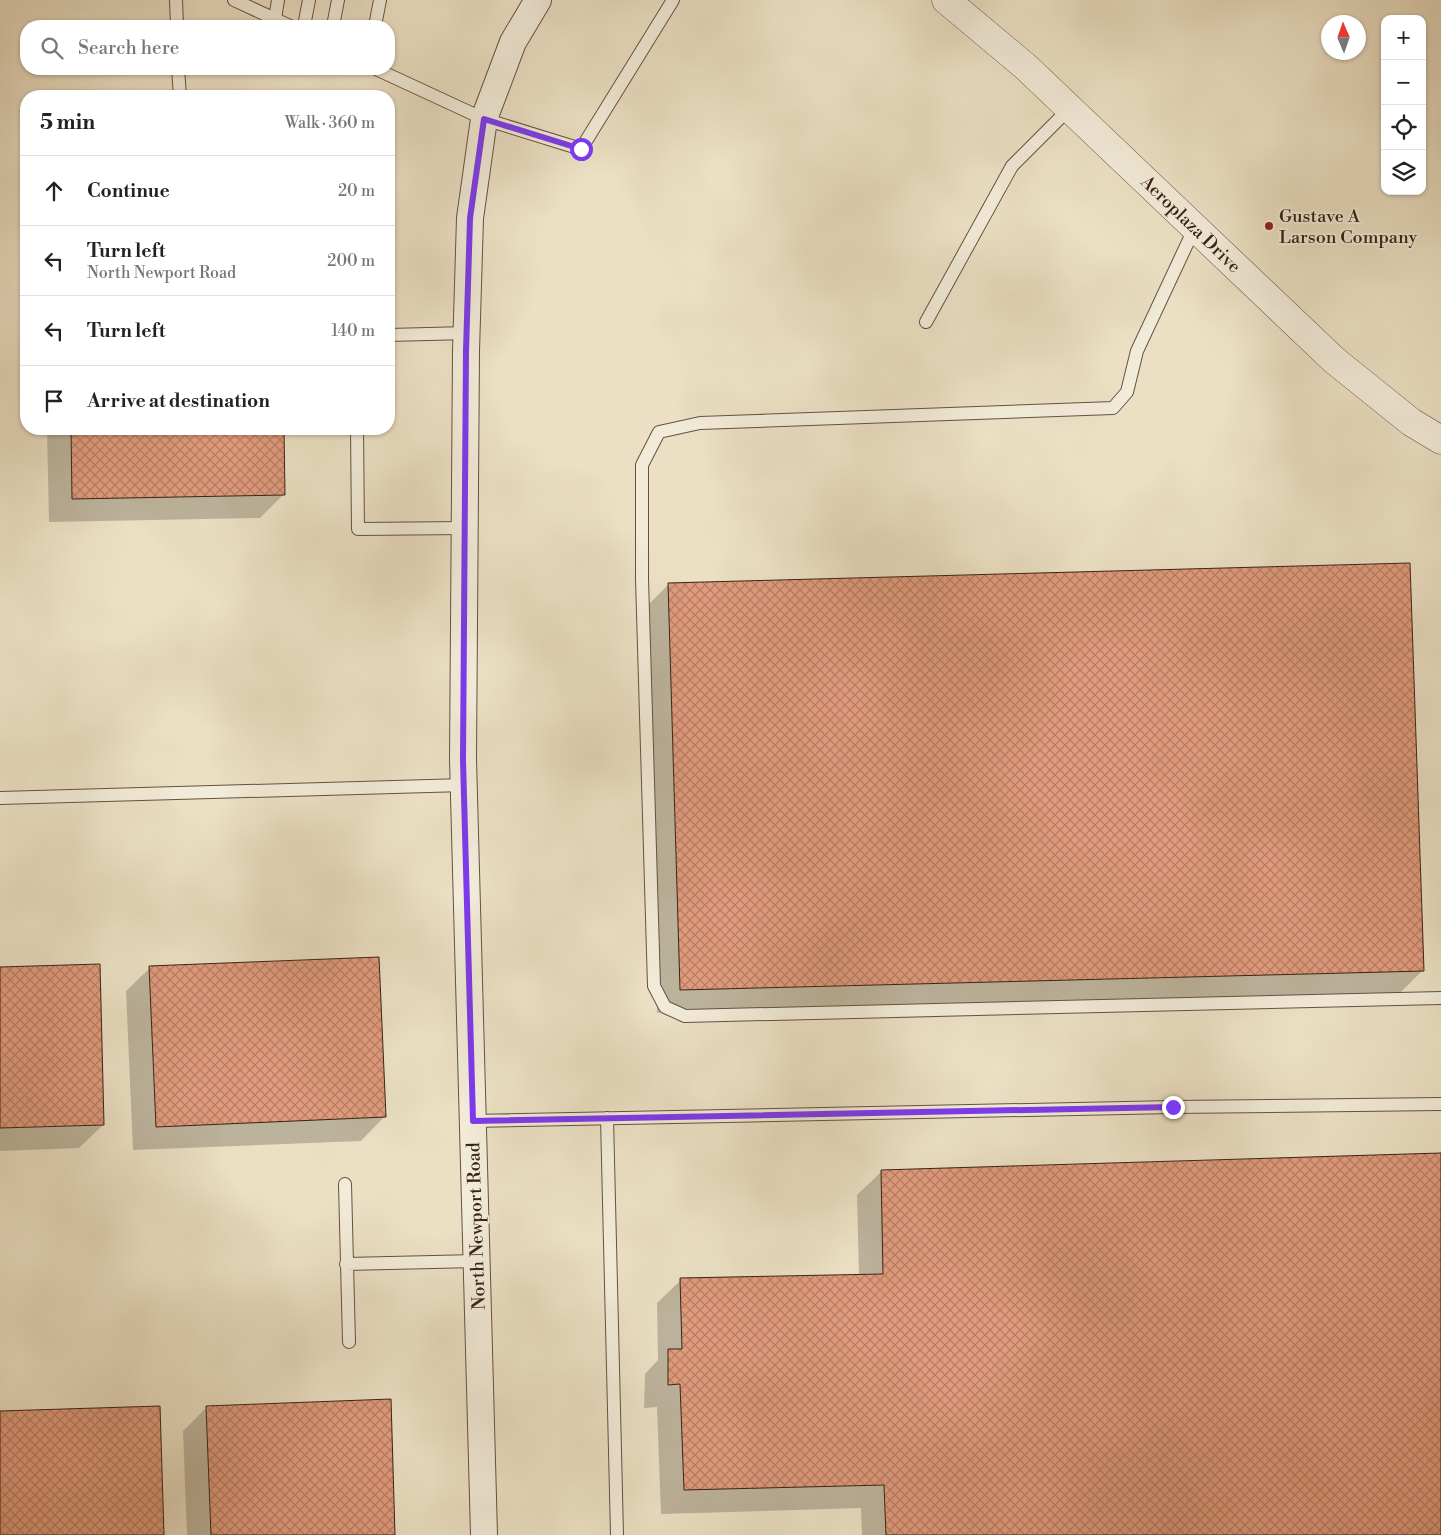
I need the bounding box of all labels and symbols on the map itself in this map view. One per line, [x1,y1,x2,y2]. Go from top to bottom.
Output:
north arrow [1321,15,1366,60]
route start [570,138,593,161]
street label: Aeroplaza Drive [1135,170,1246,278]
place label: Gustave A Larson Company [1279,205,1418,249]
marker: Gustave A Larson Company [1263,220,1275,232]
route end [1162,1096,1185,1119]
street label: North Newport Road [462,1141,491,1310]

